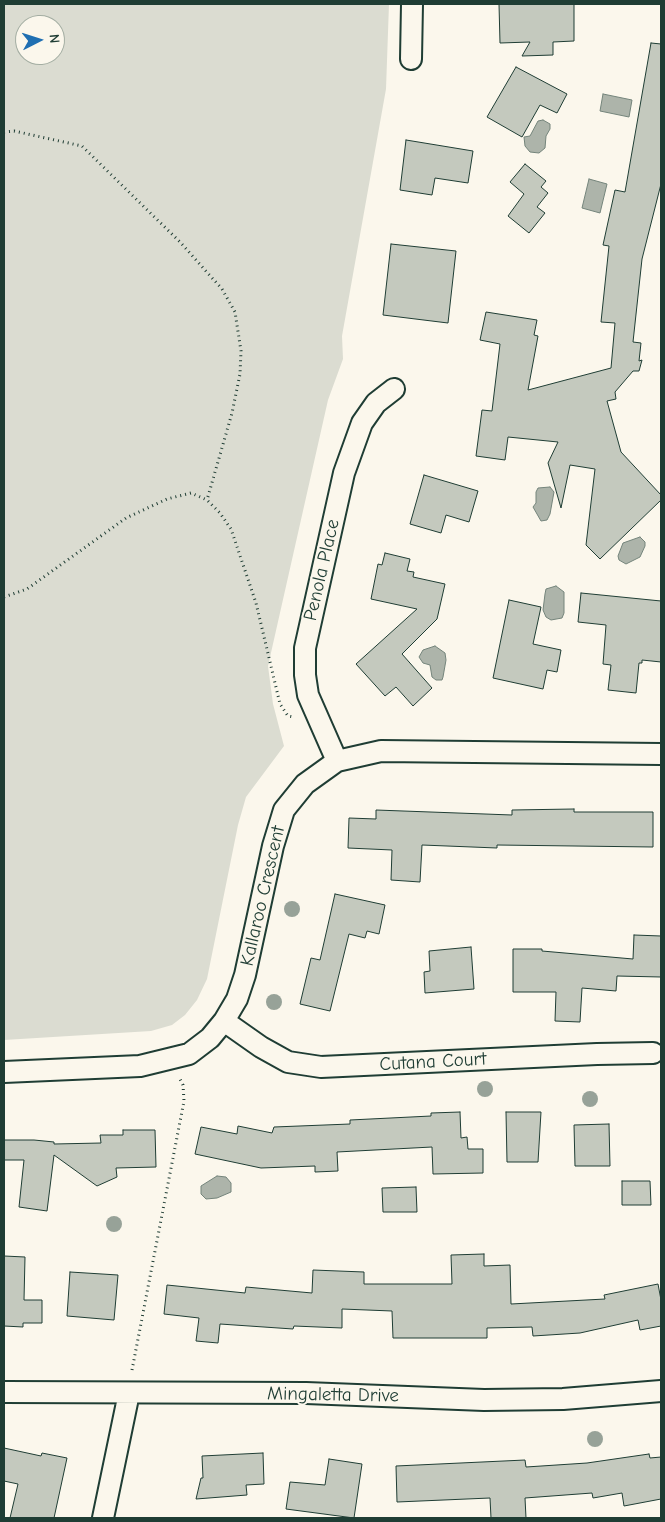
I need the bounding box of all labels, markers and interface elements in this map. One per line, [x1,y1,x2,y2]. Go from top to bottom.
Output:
north arrow [15,15,65,65]
text: N [46,33,63,44]
street label: Penola Place [299,517,345,623]
street label: Kallaroo Crescent [236,824,290,968]
street label: Cutana Court [379,1048,487,1076]
street label: Mingaletta Drive [267,1382,399,1408]

